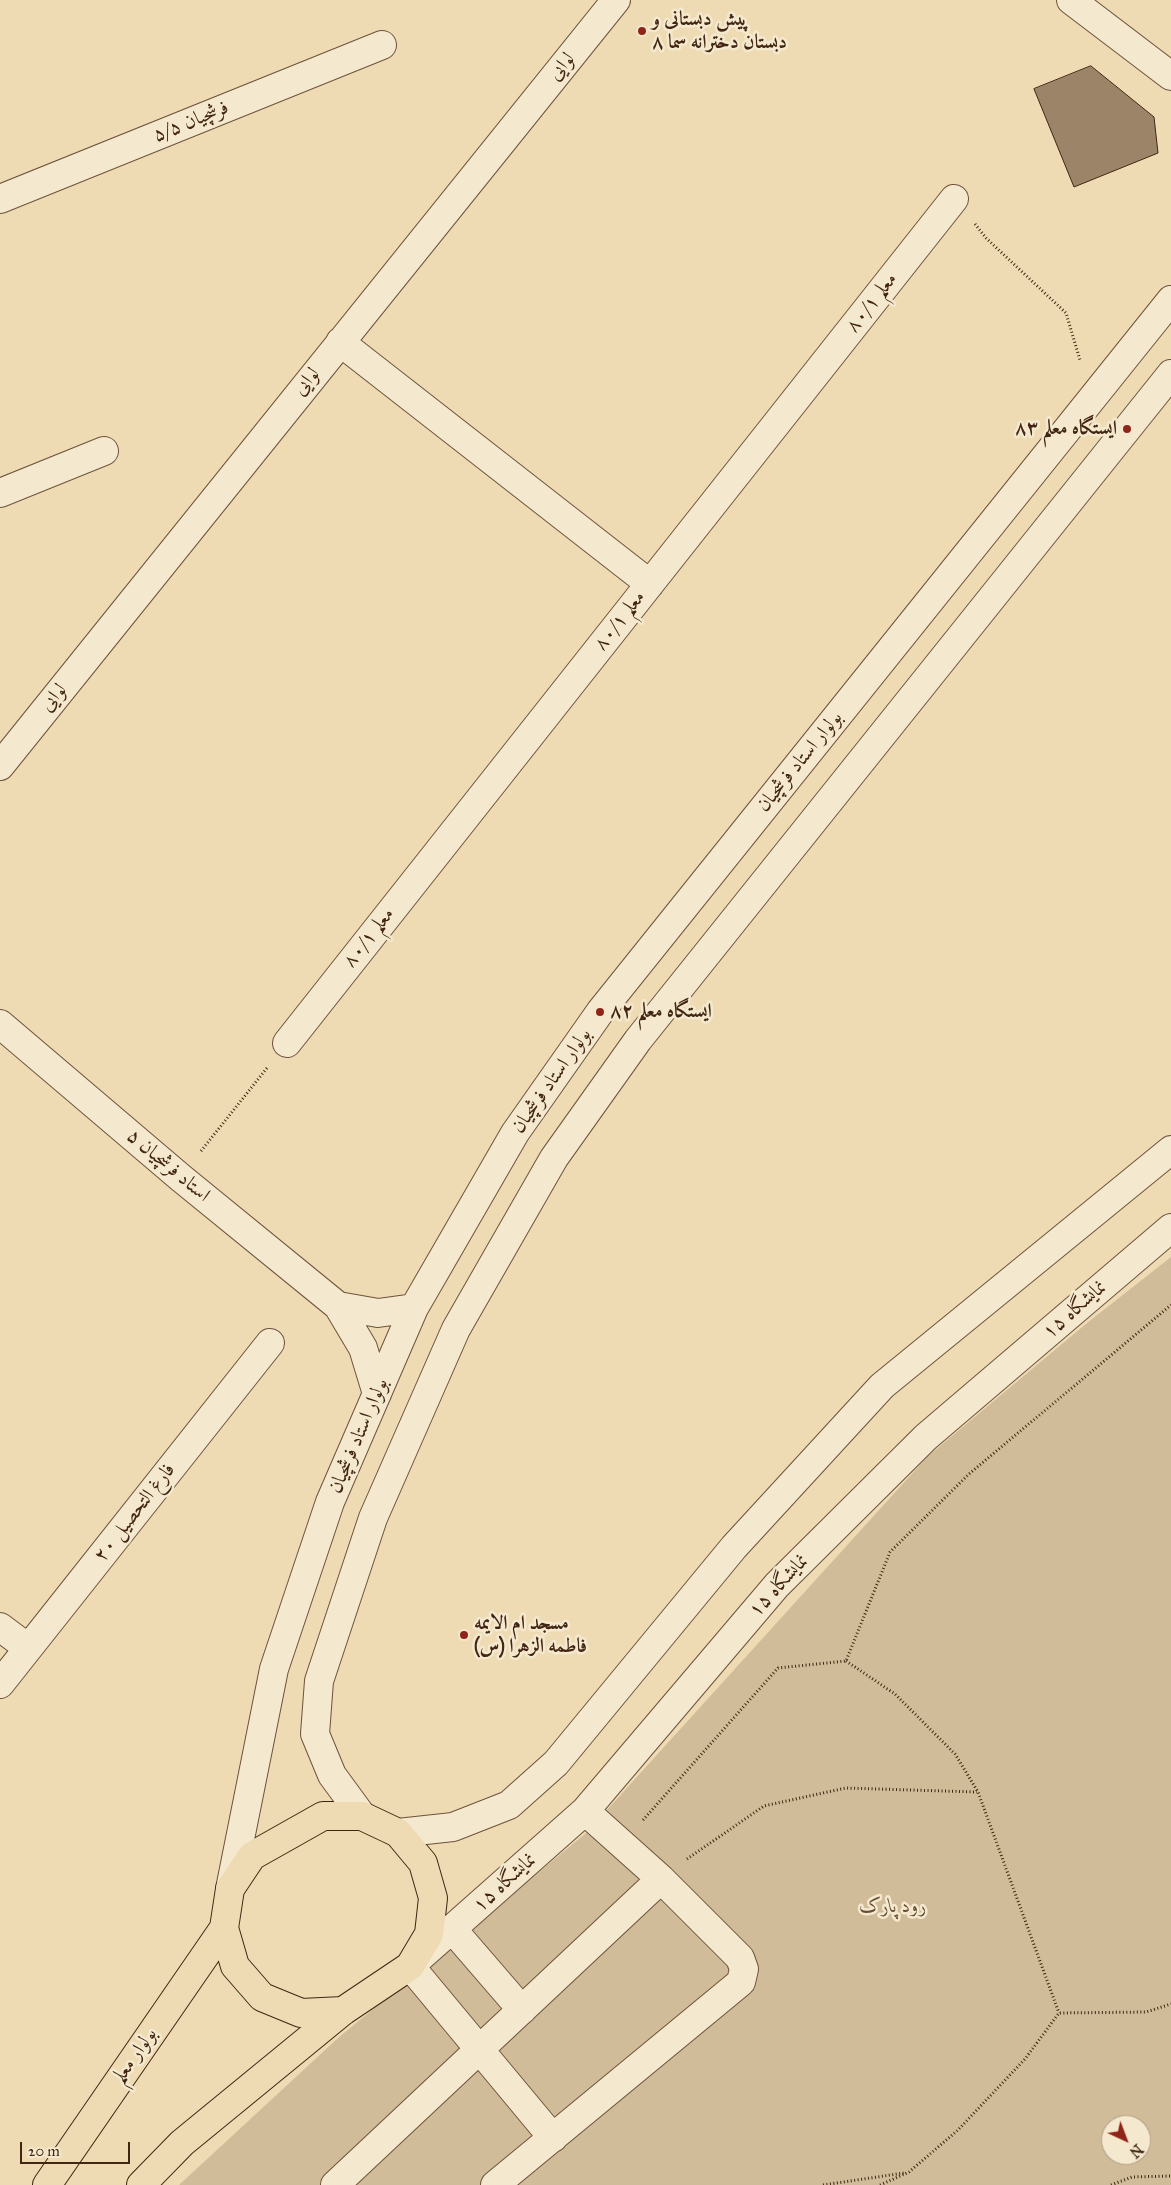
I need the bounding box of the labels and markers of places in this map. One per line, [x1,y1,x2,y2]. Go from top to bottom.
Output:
place label: پیش دبستانی و دبستان دخترانه سما ۸ [652,8,787,55]
marker: پیش دبستانی و دبستان دخترانه سما ۸ [636,25,648,37]
place label: ایستگاه معلم ۸۳ [1015,417,1117,441]
marker: ایستگاه معلم ۸۳ [1121,423,1133,435]
place label: ایستگاه معلم ۸۲ [610,1000,712,1024]
marker: ایستگاه معلم ۸۲ [594,1006,606,1018]
place label: مسجد ام الایمه فاطمه الزهرا (س) [474,1612,587,1659]
marker: مسجد ام الایمه فاطمه الزهرا (س) [458,1629,470,1641]

